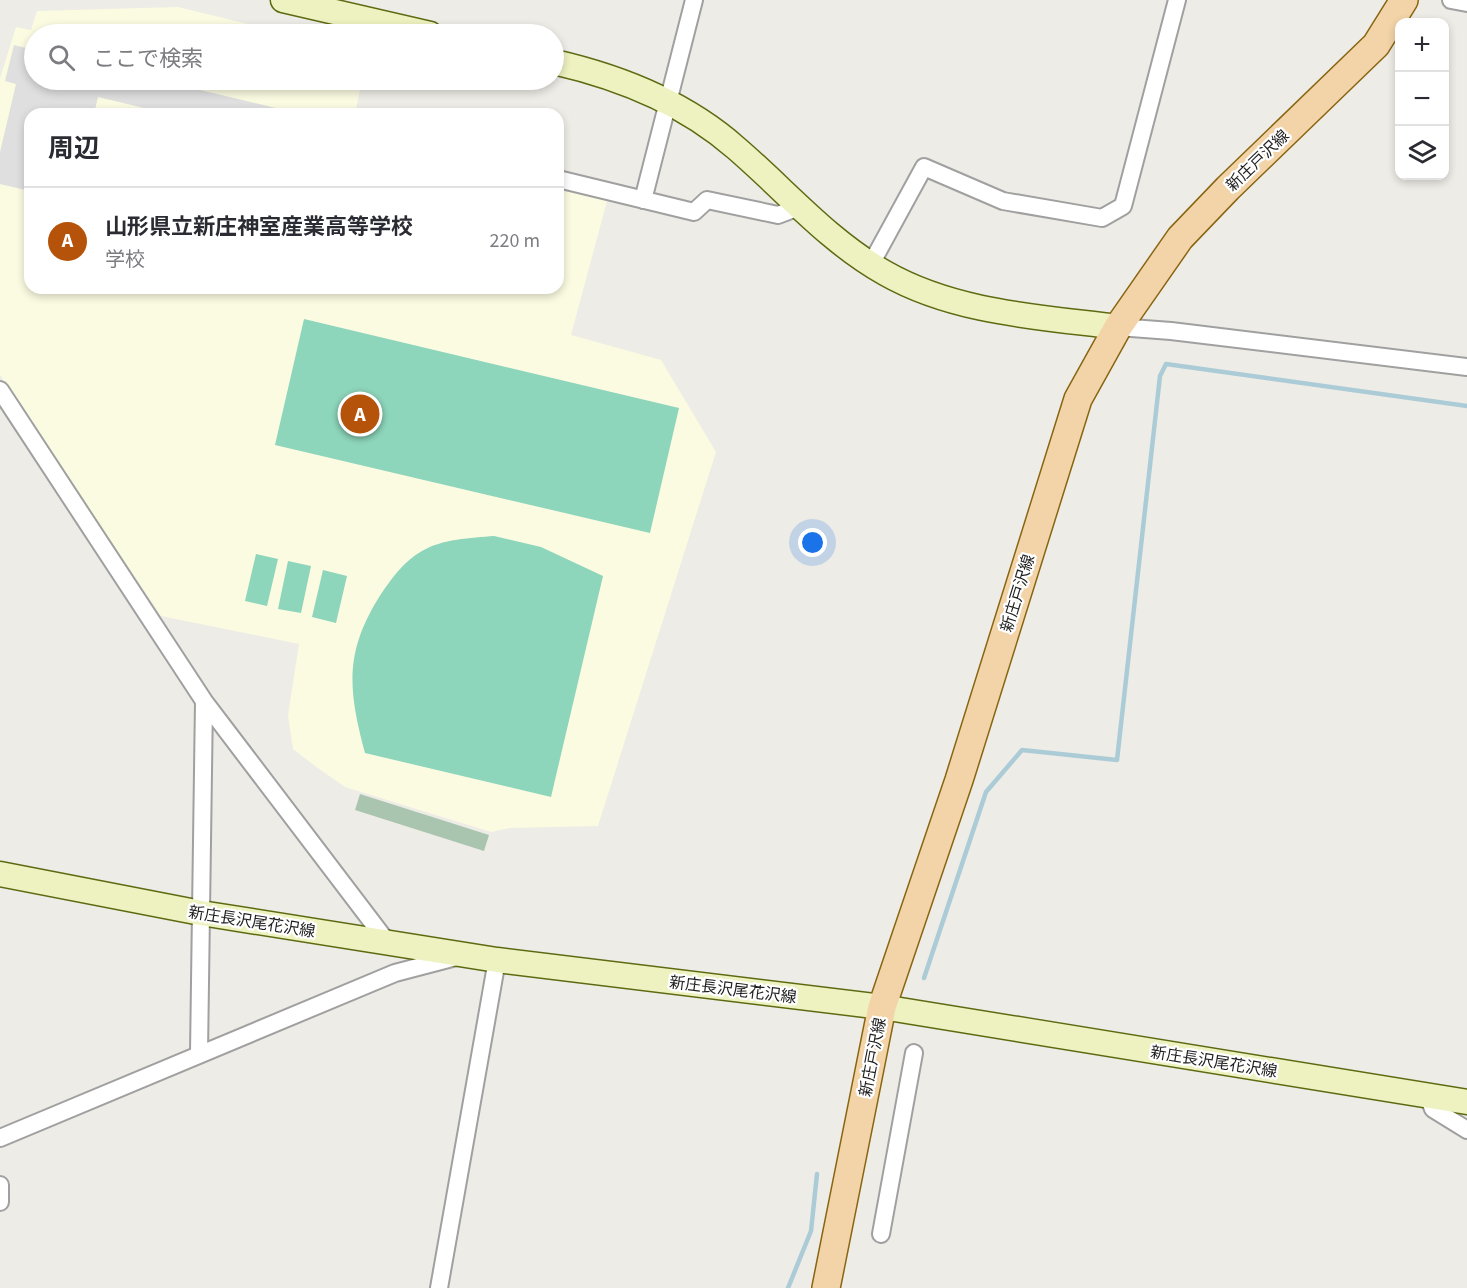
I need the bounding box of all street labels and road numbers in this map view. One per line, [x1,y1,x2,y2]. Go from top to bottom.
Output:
street label: 新庄戸沢線 [1221,125,1294,196]
street label: 新庄戸沢線 [996,552,1040,635]
street label: 新庄長沢尾花沢線 [187,901,317,943]
street label: 新庄長沢尾花沢線 [668,971,798,1009]
street label: 新庄戸沢線 [855,1016,891,1099]
street label: 新庄長沢尾花沢線 [1149,1041,1279,1083]

